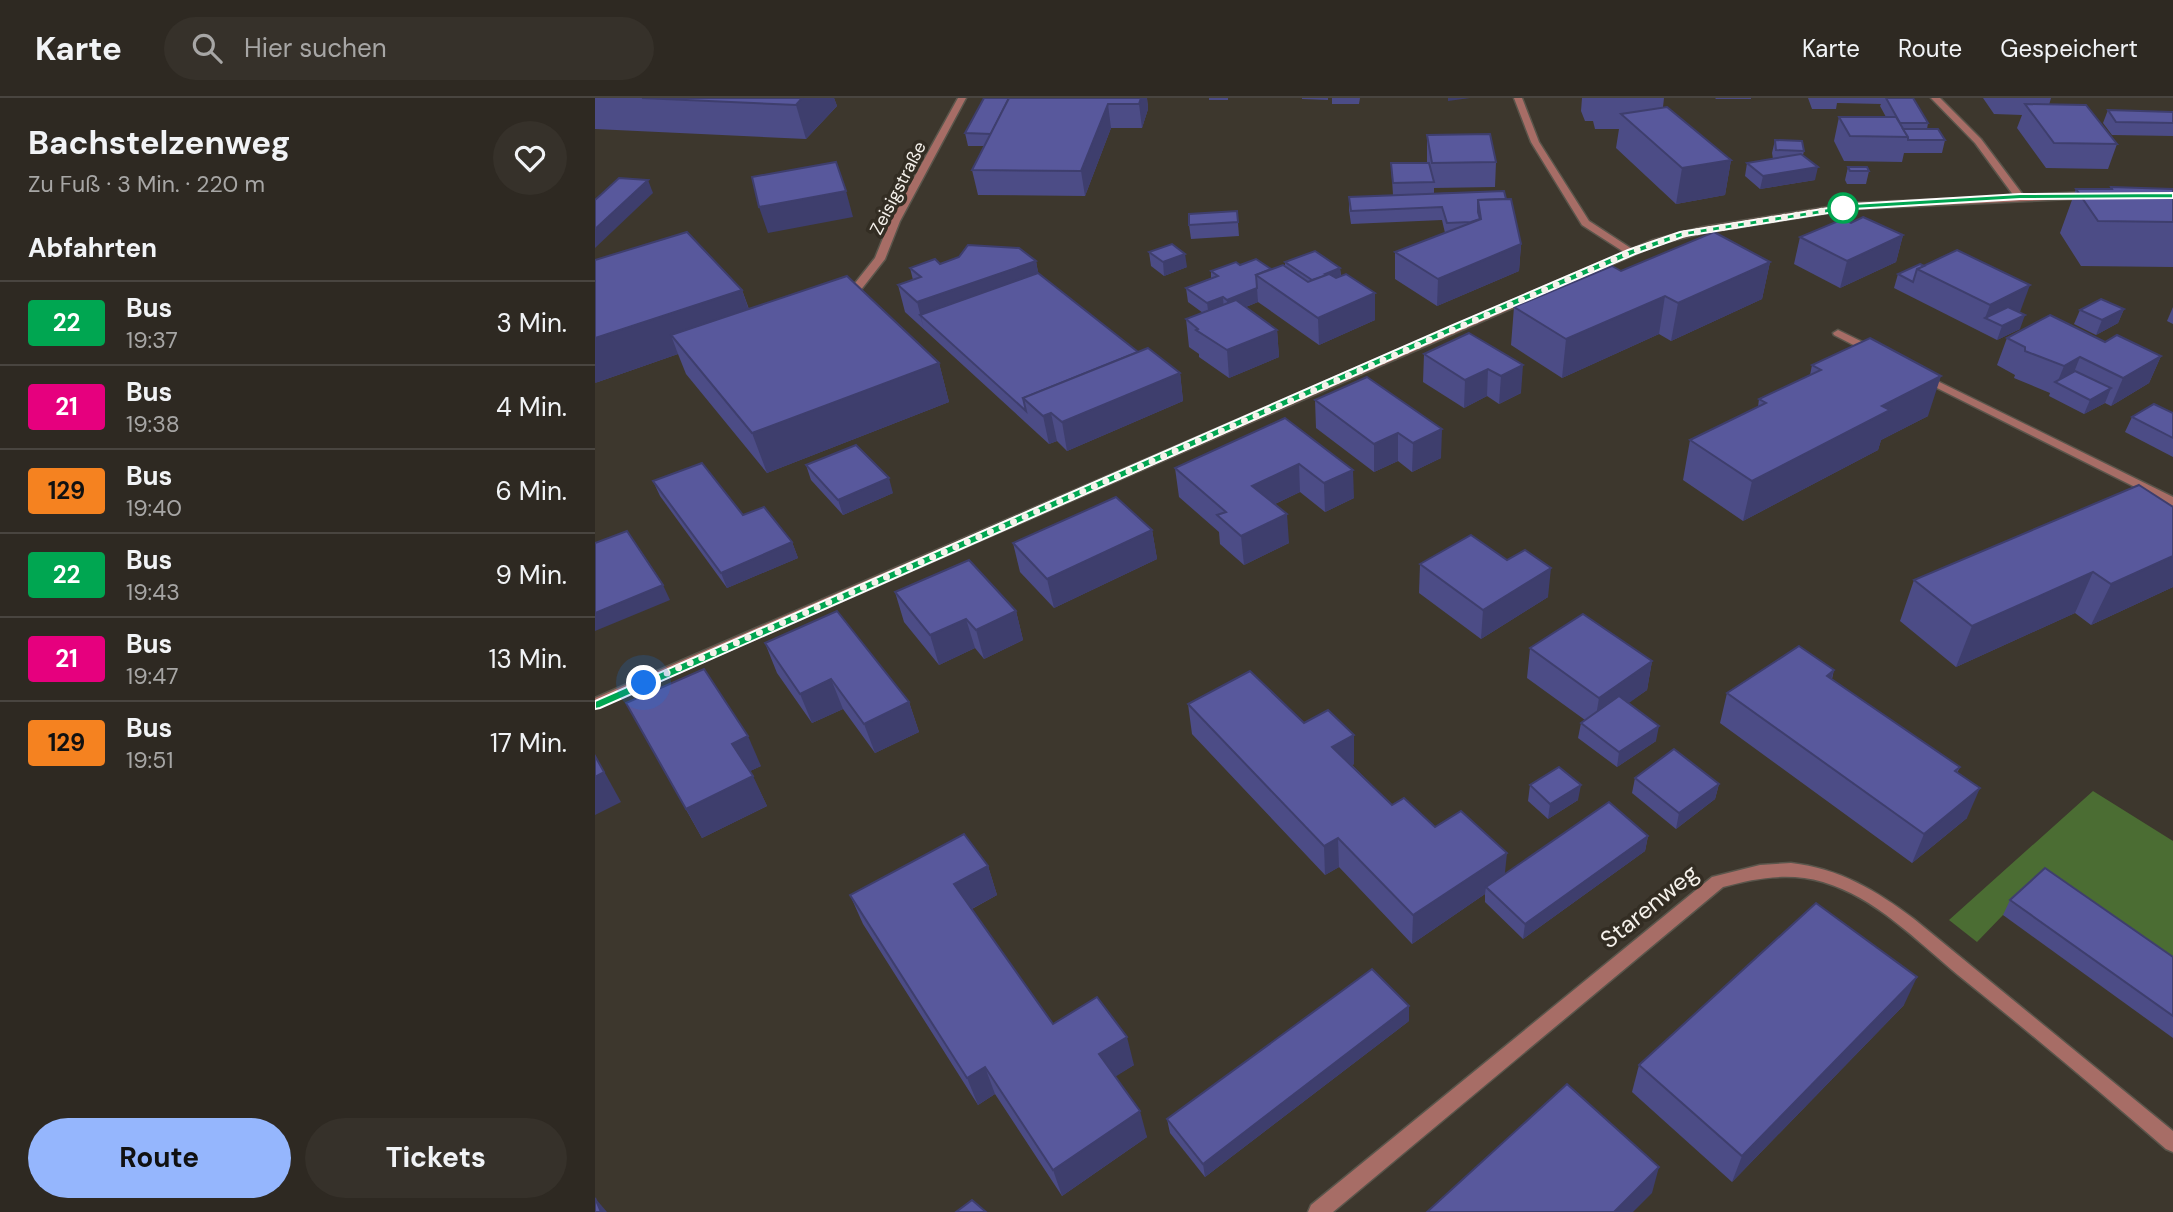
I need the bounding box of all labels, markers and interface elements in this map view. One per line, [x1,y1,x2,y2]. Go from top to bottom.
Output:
search box [164,17,654,80]
text: Karte [35,27,122,70]
icon: search [188,29,226,67]
text: Hier suchen [244,31,387,65]
text: Karte [1802,33,1860,64]
text: Route [1898,33,1962,64]
text: Gespeichert [2000,33,2138,64]
text: Bachstelzenweg [28,121,290,164]
button: heart [493,121,567,195]
street label: Zeisigstraße [864,137,932,239]
text: Zu Fuß · 3 Min. · 220 m [28,169,265,199]
unlabelled marker [1828,193,1858,223]
text: Abfahrten [28,231,157,265]
text: Bus [126,291,172,325]
text: 3 Min. [497,306,567,340]
text: 22 [53,307,80,338]
text: 19:37 [126,325,178,355]
text: Bus [126,375,172,409]
text: 4 Min. [496,390,567,424]
text: 21 [55,391,78,422]
text: 19:38 [126,409,180,439]
text: Bus [126,459,172,493]
text: 6 Min. [496,474,567,508]
text: 129 [48,475,85,506]
text: 19:40 [126,493,182,523]
text: Bus [126,543,172,577]
text: 9 Min. [496,558,567,592]
text: 22 [53,559,80,590]
text: 19:43 [126,577,180,607]
text: Bus [126,627,172,661]
text: 13 Min. [488,642,567,676]
text: 21 [55,643,78,674]
text: 19:47 [126,661,179,691]
your location [626,665,661,700]
text: Bus [126,711,172,745]
text: 17 Min. [490,726,567,760]
text: 129 [48,727,85,758]
text: 19:51 [126,745,173,775]
street label: Starenweg [1594,857,1704,955]
button: Route [28,1118,291,1198]
button: Tickets [305,1118,567,1198]

